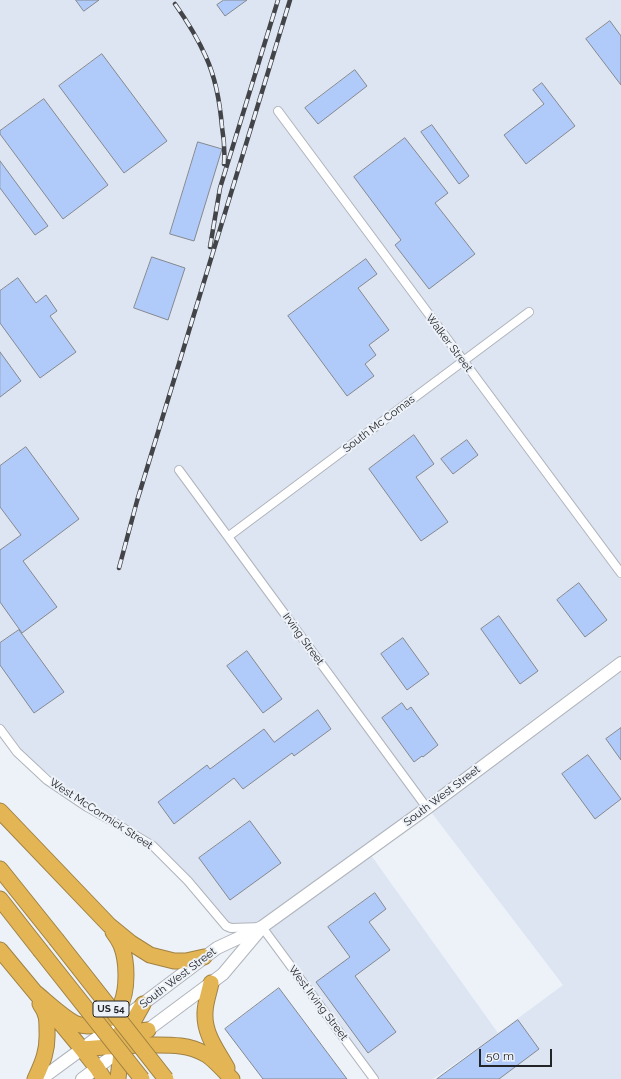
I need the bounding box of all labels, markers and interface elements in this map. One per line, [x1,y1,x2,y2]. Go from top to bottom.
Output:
street label: Walker Street [423,311,475,375]
street label: South Mc Comas [340,393,418,455]
street label: Irving Street [280,610,326,668]
street label: South West Street [401,763,483,829]
street label: West McCormick Street [47,776,155,852]
street label: South West Street [137,945,219,1011]
street label: West Irving Street [286,963,350,1043]
road number: US 54 [93,1001,129,1017]
scale bar [481,1041,554,1067]
text: 50 m [486,1049,514,1063]

